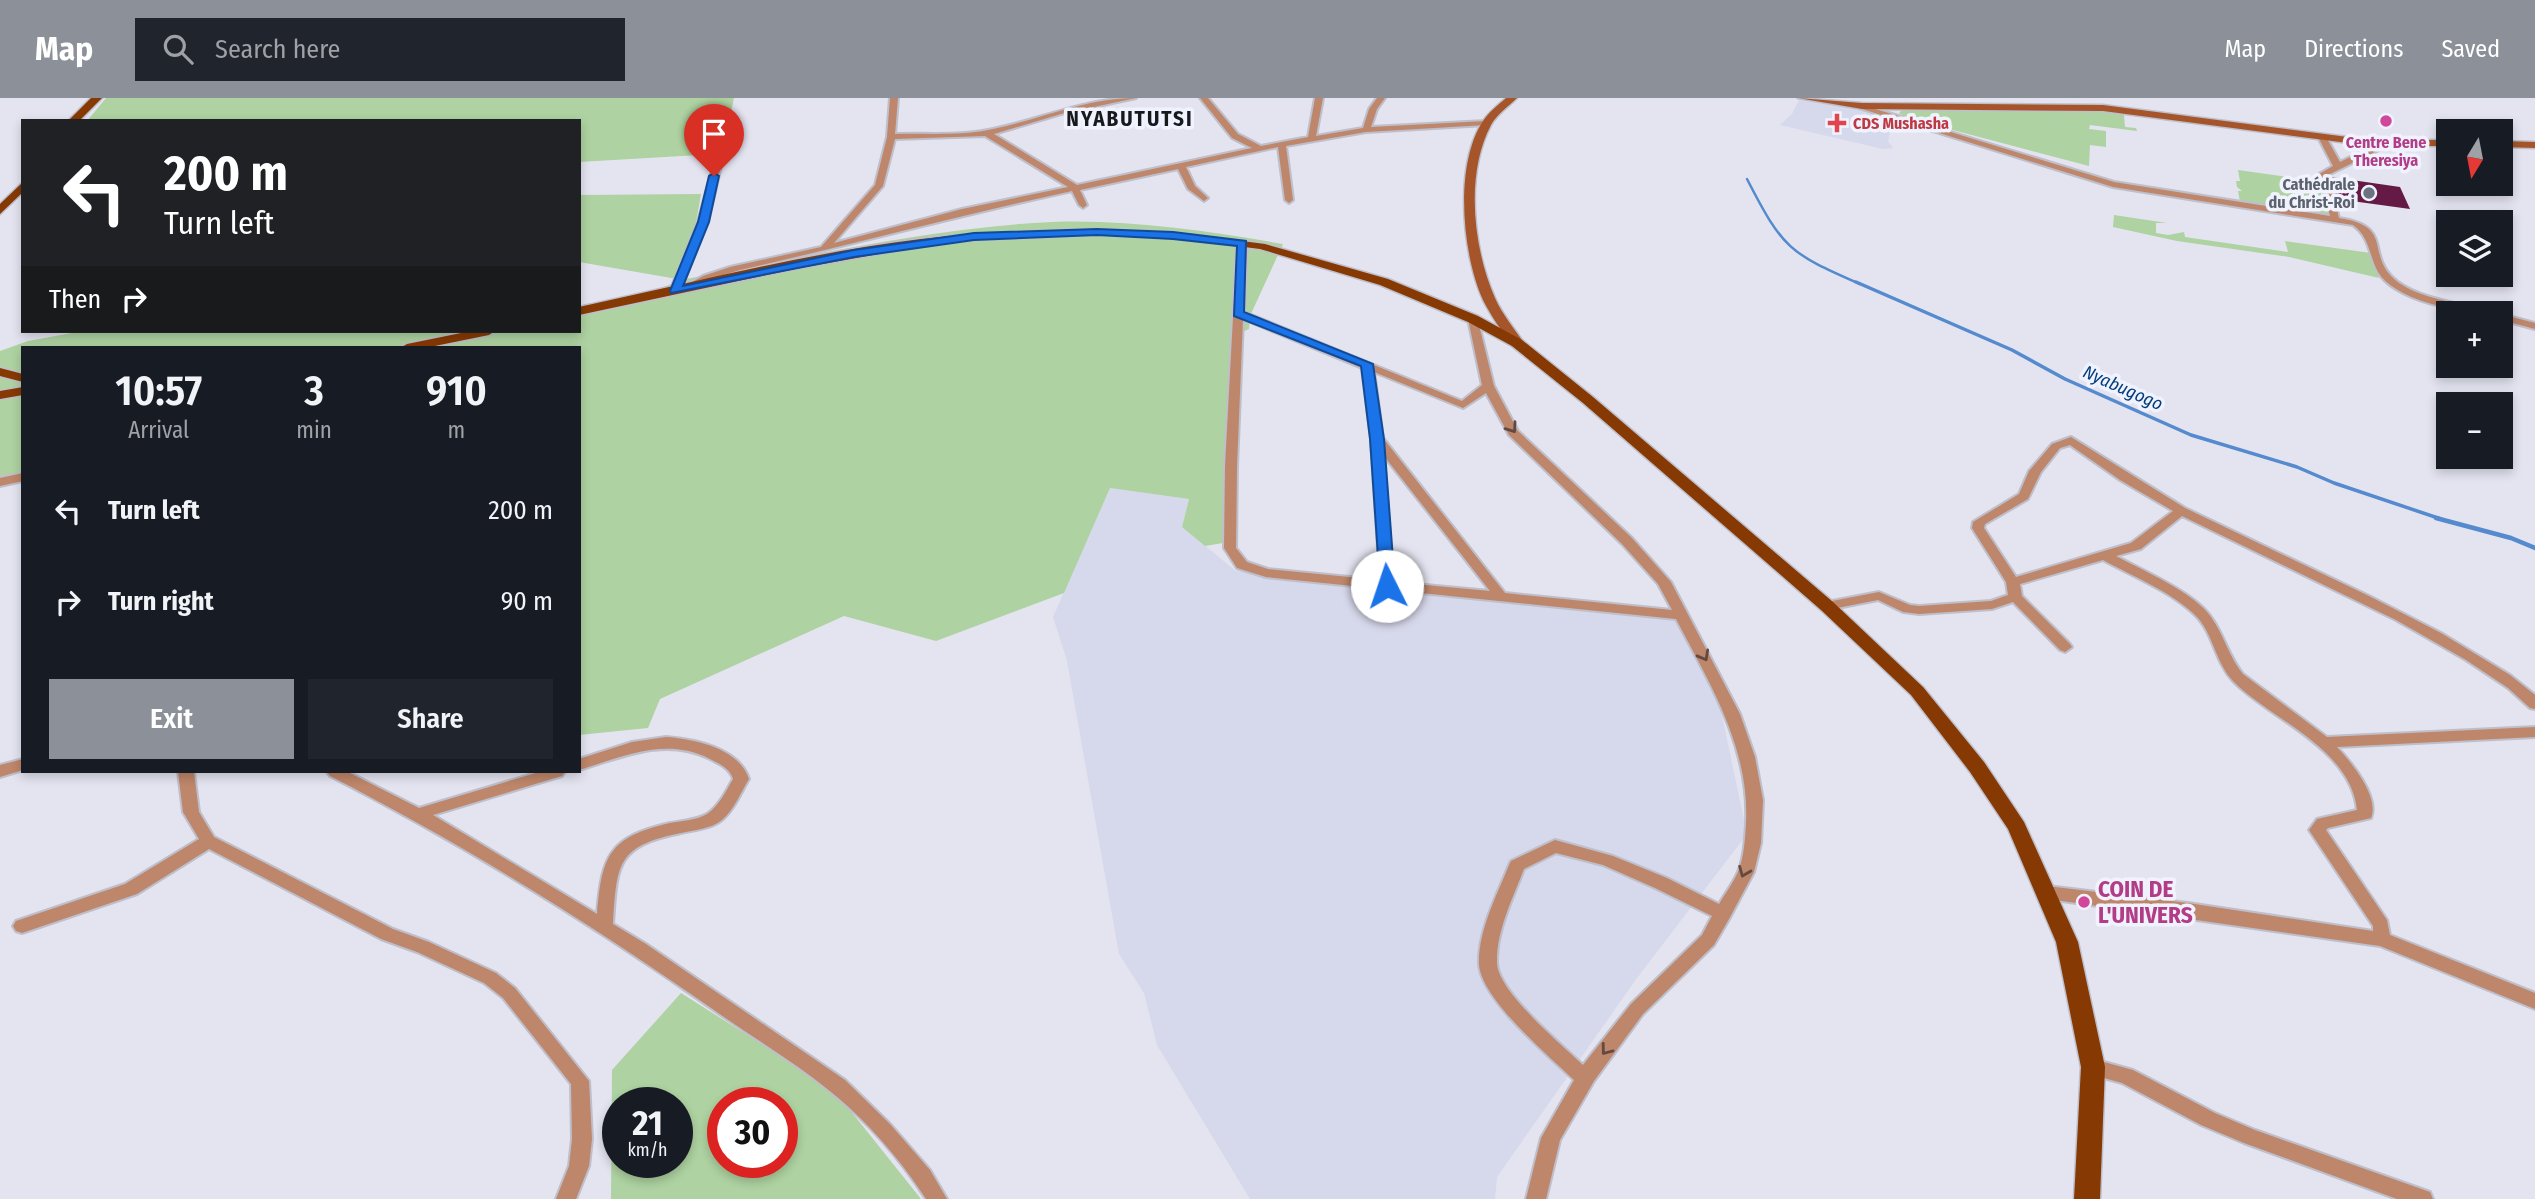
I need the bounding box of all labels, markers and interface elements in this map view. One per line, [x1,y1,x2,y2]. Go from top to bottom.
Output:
search box [135,18,625,81]
text: Map [35,29,93,69]
icon: search [159,30,197,68]
text: Search here [215,34,340,65]
text: Map [2225,35,2266,63]
text: Directions [2304,35,2403,63]
text: Saved [2441,35,2500,63]
pin [684,104,744,176]
district label: NYABUTUTSI [1066,106,1194,132]
marker: CDS Mushasha [1827,113,1847,133]
marker: Centre Bene Theresiya [2378,113,2394,129]
place label: CDS Mushasha [1853,114,1949,133]
icon: arrive [695,115,733,153]
north arrow [2436,119,2513,196]
map controls [2436,119,2513,469]
place label: Centre Bene Theresiya [2346,133,2426,170]
text: 200 m [164,144,288,203]
icon: left [49,147,140,238]
place label: Cathédrale du Christ-Roi [2269,175,2355,212]
marker: Cathédrale du Christ-Roi [2361,185,2377,201]
text: Turn left [164,204,274,242]
button: layers [2436,210,2513,287]
icon: right [115,280,153,318]
text: Then [49,284,101,315]
button: + [2436,301,2513,378]
water label: Nyabugogo [2080,361,2166,415]
text: 10:57 [115,366,202,416]
text: 3 [304,366,324,416]
text: 910 [426,366,487,416]
button: − [2436,392,2513,469]
text: Arrival [128,416,189,444]
text: min [296,416,332,444]
text: m [448,416,465,444]
one-way arrow [1504,420,1516,433]
icon: left [49,492,87,530]
text: Turn left [108,495,200,526]
text: 200 m [488,495,553,526]
position arrow [1350,549,1424,623]
icon: right [49,583,87,621]
text: Turn right [108,586,214,617]
text: 90 m [501,586,553,617]
one-way arrow [1696,649,1709,661]
button: Exit [49,679,294,759]
button: Share [308,679,553,759]
one-way arrow [1739,866,1753,878]
place label: COIN DE L'UNIVERS [2098,875,2193,929]
marker: COIN DE L'UNIVERS [2076,894,2092,910]
one-way arrow [1602,1042,1614,1055]
speed limit sign: 30 [707,1087,798,1178]
text: 21 [632,1102,663,1144]
text: km/h [627,1139,668,1161]

